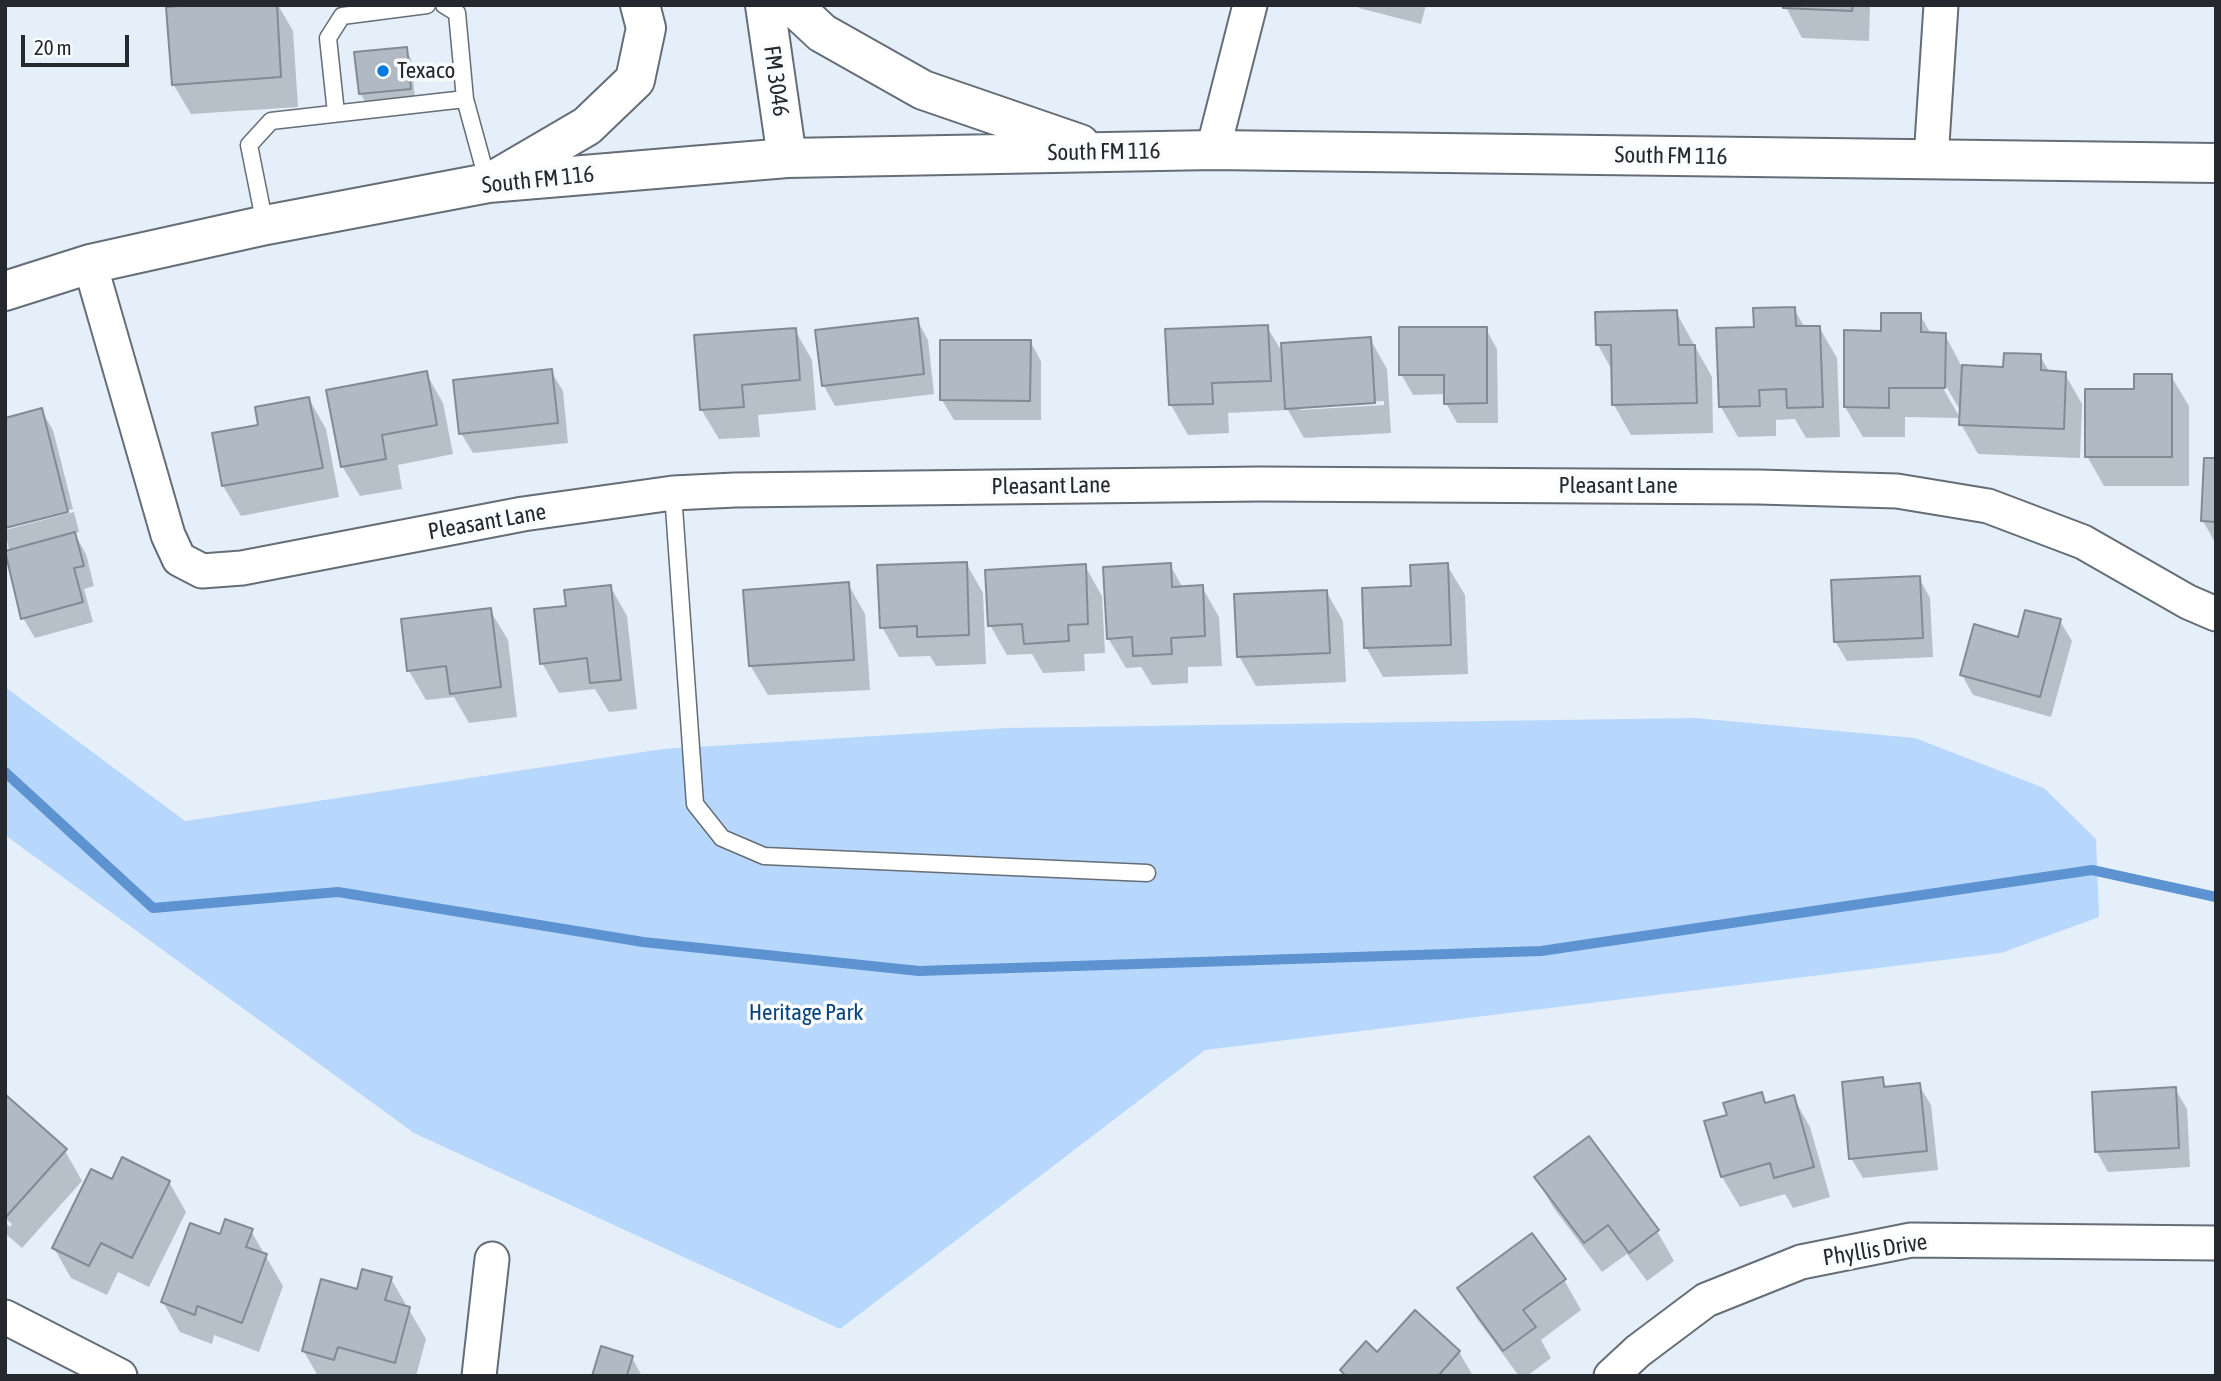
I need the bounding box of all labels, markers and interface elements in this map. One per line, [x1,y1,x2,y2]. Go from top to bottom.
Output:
scale bar [24,21,133,65]
text: 20 m [34,35,72,59]
street label: FM 3046 [757,44,795,118]
place label: Texaco [397,57,455,85]
marker: Texaco [375,63,391,79]
street label: South FM 116 [1047,137,1161,167]
street label: South FM 116 [1614,141,1728,171]
street label: South FM 116 [480,160,596,200]
street label: Pleasant Lane [991,471,1111,501]
street label: Pleasant Lane [1558,472,1678,500]
street label: Pleasant Lane [426,498,548,546]
park label: Heritage Park [749,999,863,1027]
street label: Phyllis Drive [1821,1228,1929,1272]

